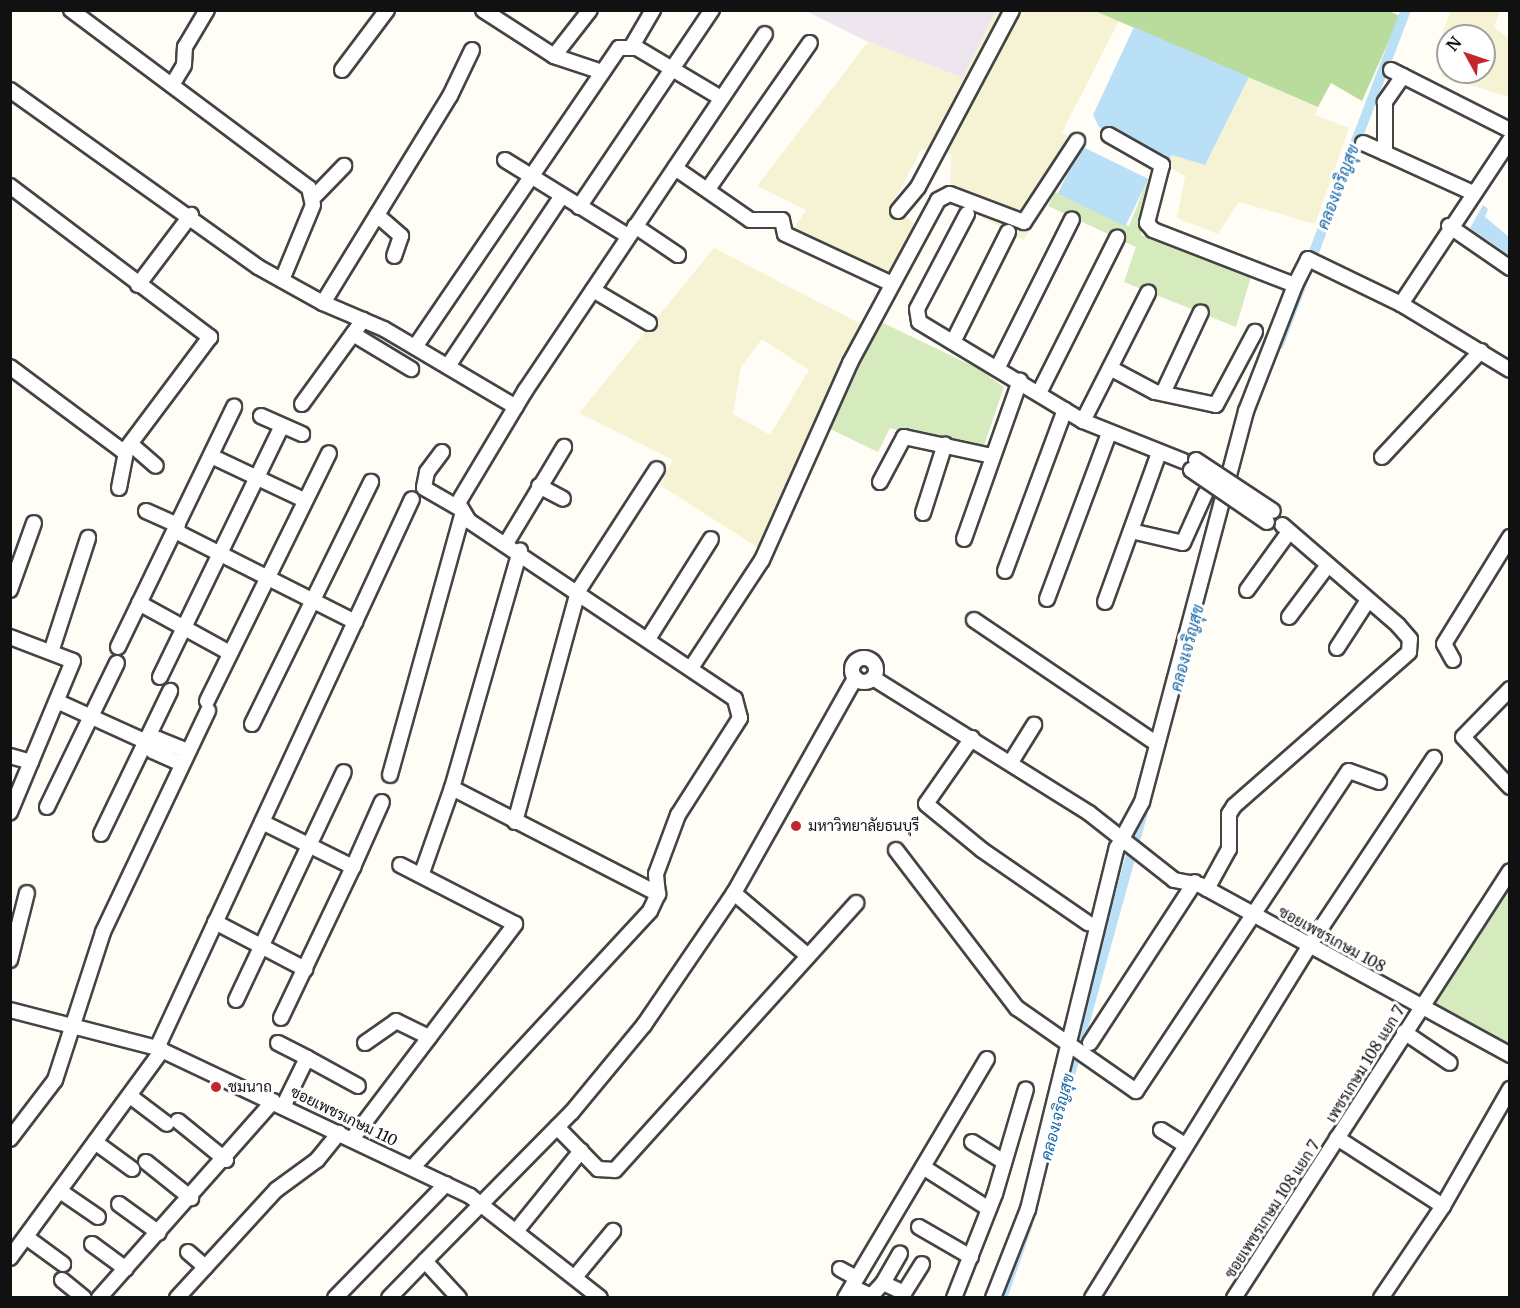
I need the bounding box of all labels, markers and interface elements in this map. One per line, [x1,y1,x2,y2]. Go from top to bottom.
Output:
north arrow [1436,24,1496,84]
text: N [1442,32,1465,55]
water label: คลองเจริญสุข [1313,142,1363,232]
water label: คลองเจริญสุข [1166,602,1208,694]
place label: มหาวิทยาลัยธนบุรี [808,817,919,835]
marker: มหาวิทยาลัยธนบุรี [789,819,803,833]
street label: ซอยเพชรเกษม 108 [1275,902,1389,976]
street label: เพชรเกษม 108 แยก 7 [1322,1002,1408,1126]
water label: คลองเจริญสุข [1036,1071,1078,1163]
place label: ชมนาถ [228,1078,272,1096]
marker: ชมนาถ [209,1080,223,1094]
street label: ซอยเพชรเกษม 110 [288,1082,400,1150]
street label: ซอยเพชรเกษม 108 แยก 7 [1221,1137,1323,1281]

